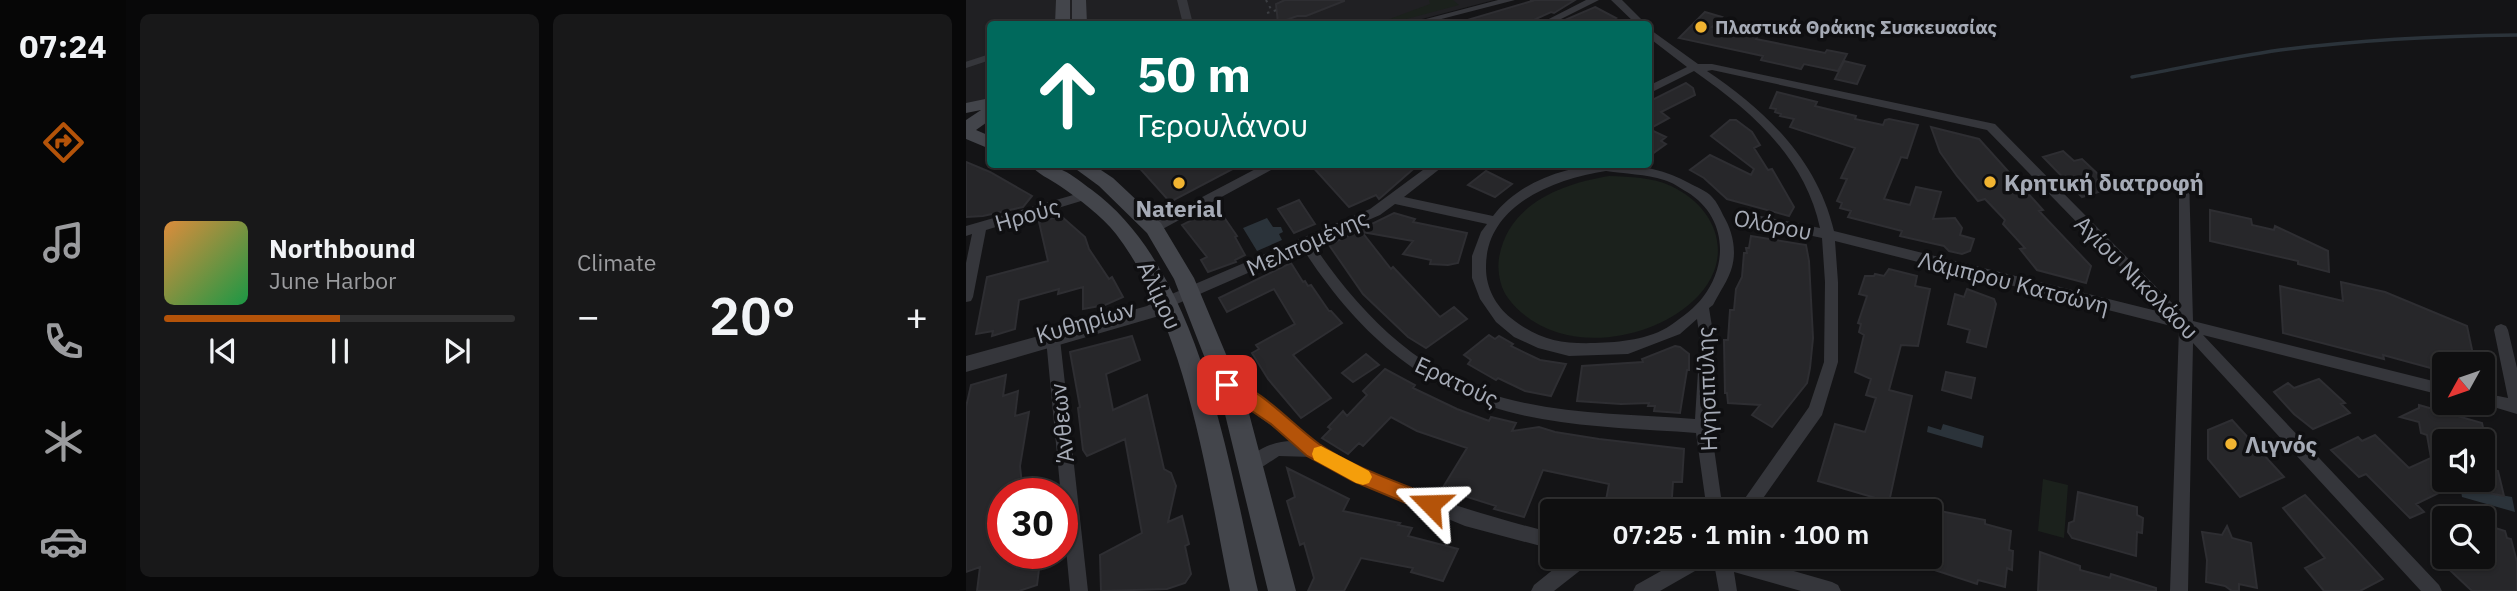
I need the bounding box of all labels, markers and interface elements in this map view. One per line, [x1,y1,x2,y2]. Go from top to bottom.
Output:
place label: Πλαστικά Θράκης Συσκευασίας [1715,15,1997,39]
marker: Πλαστικά Θράκης Συσκευασίας [1693,19,1709,35]
text: 07:24 [19,25,107,67]
text: 50 m [1137,42,1251,105]
icon: ahead [1022,49,1113,140]
text: Γερουλάνου [1137,104,1309,146]
icon: directions [39,118,88,167]
place label: Κρητική διατροφή [2004,167,2204,197]
marker: Κρητική διατροφή [1982,174,1998,190]
marker: Naterial [1171,175,1187,191]
street label: Ηρούς [991,190,1063,238]
place label: Naterial [1135,193,1223,223]
street label: Μελπομένης [1241,202,1373,282]
street label: Ολόρου [1731,202,1815,246]
street label: Αγίου Νικολάου [2069,209,2205,345]
icon: music [39,218,88,267]
text: Northbound [269,231,416,265]
street label: Λάμπρου Κατσώνη [1915,244,2113,320]
text: Climate [577,247,656,277]
street label: Αλίμου [1131,256,1189,334]
text: June Harbor [269,265,397,295]
text: 20° [709,282,796,349]
text: − [577,291,600,340]
text: + [905,291,928,340]
street label: Κυθηρίων [1032,293,1138,349]
icon: phone [39,317,88,366]
street label: Ηγησιπύλης [1689,326,1723,452]
icon: previous [204,332,242,370]
icon: pause [321,332,359,370]
icon: next [438,332,476,370]
street label: Ερατούς [1410,349,1504,413]
north arrow [2432,352,2496,415]
map controls [2432,352,2495,569]
pin [1197,355,1257,415]
icon: arrive [1208,366,1246,404]
street label: Άνθεων [1042,382,1080,464]
icon: climate [39,417,88,466]
place label: Λιγνός [2245,429,2318,459]
button: sound [2432,429,2495,492]
marker: Λιγνός [2223,436,2239,452]
position arrow [1393,467,1467,541]
speed limit sign: 30 [987,478,1078,569]
button: search [2432,506,2495,569]
icon: car [39,517,88,566]
text: 07:25 · 1 min · 100 m [1613,517,1869,551]

